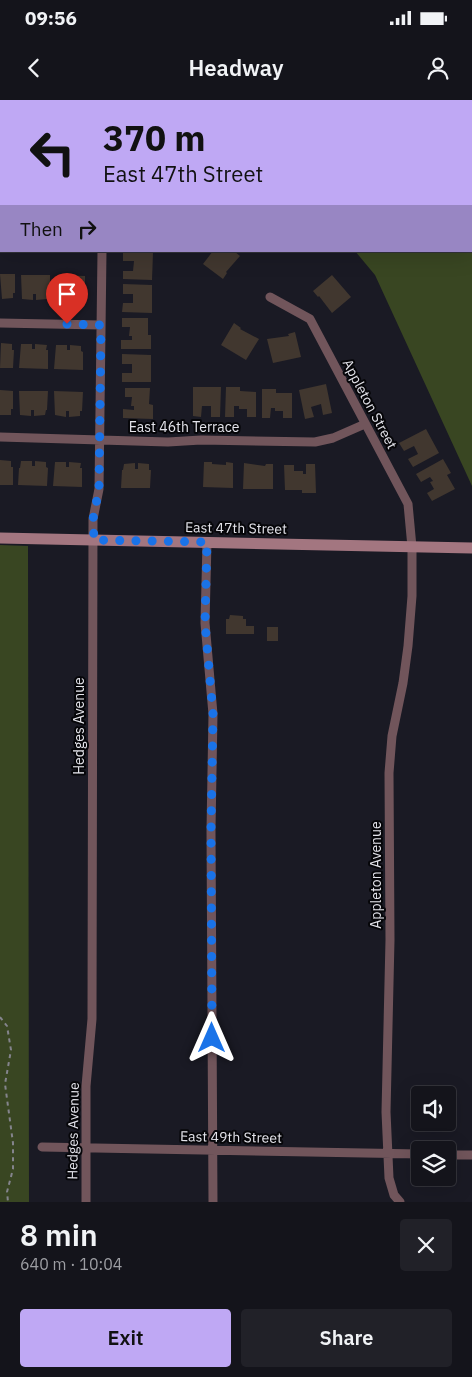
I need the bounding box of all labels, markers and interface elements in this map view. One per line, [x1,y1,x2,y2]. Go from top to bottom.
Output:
text: 09:56 [25,6,77,30]
text: Headway [189,53,284,82]
icon: back [20,54,48,82]
icon: person [424,54,452,82]
text: 370 m [103,115,206,161]
icon: left [20,120,85,185]
text: East 47th Street [103,159,263,188]
icon: right [73,215,101,243]
text: Then [20,217,63,241]
pin [46,273,88,324]
icon: arrive [53,280,81,308]
street label: Appleton Street [339,356,401,452]
street label: East 46th Terrace [129,418,240,436]
street label: East 47th Street [185,518,287,538]
street label: Hedges Avenue [70,677,88,775]
street label: Appleton Avenue [367,821,385,929]
position arrow [185,1011,237,1063]
street label: Hedges Avenue [63,1082,83,1180]
map controls [411,1086,456,1186]
button: sound [411,1086,456,1131]
street label: East 49th Street [180,1127,282,1147]
button: layers [411,1141,456,1186]
text: 8 min [20,1215,98,1254]
button: close [400,1219,452,1271]
text: 640 m · 10:04 [20,1254,122,1274]
button: Exit [20,1309,231,1367]
button: Share [241,1309,452,1367]

